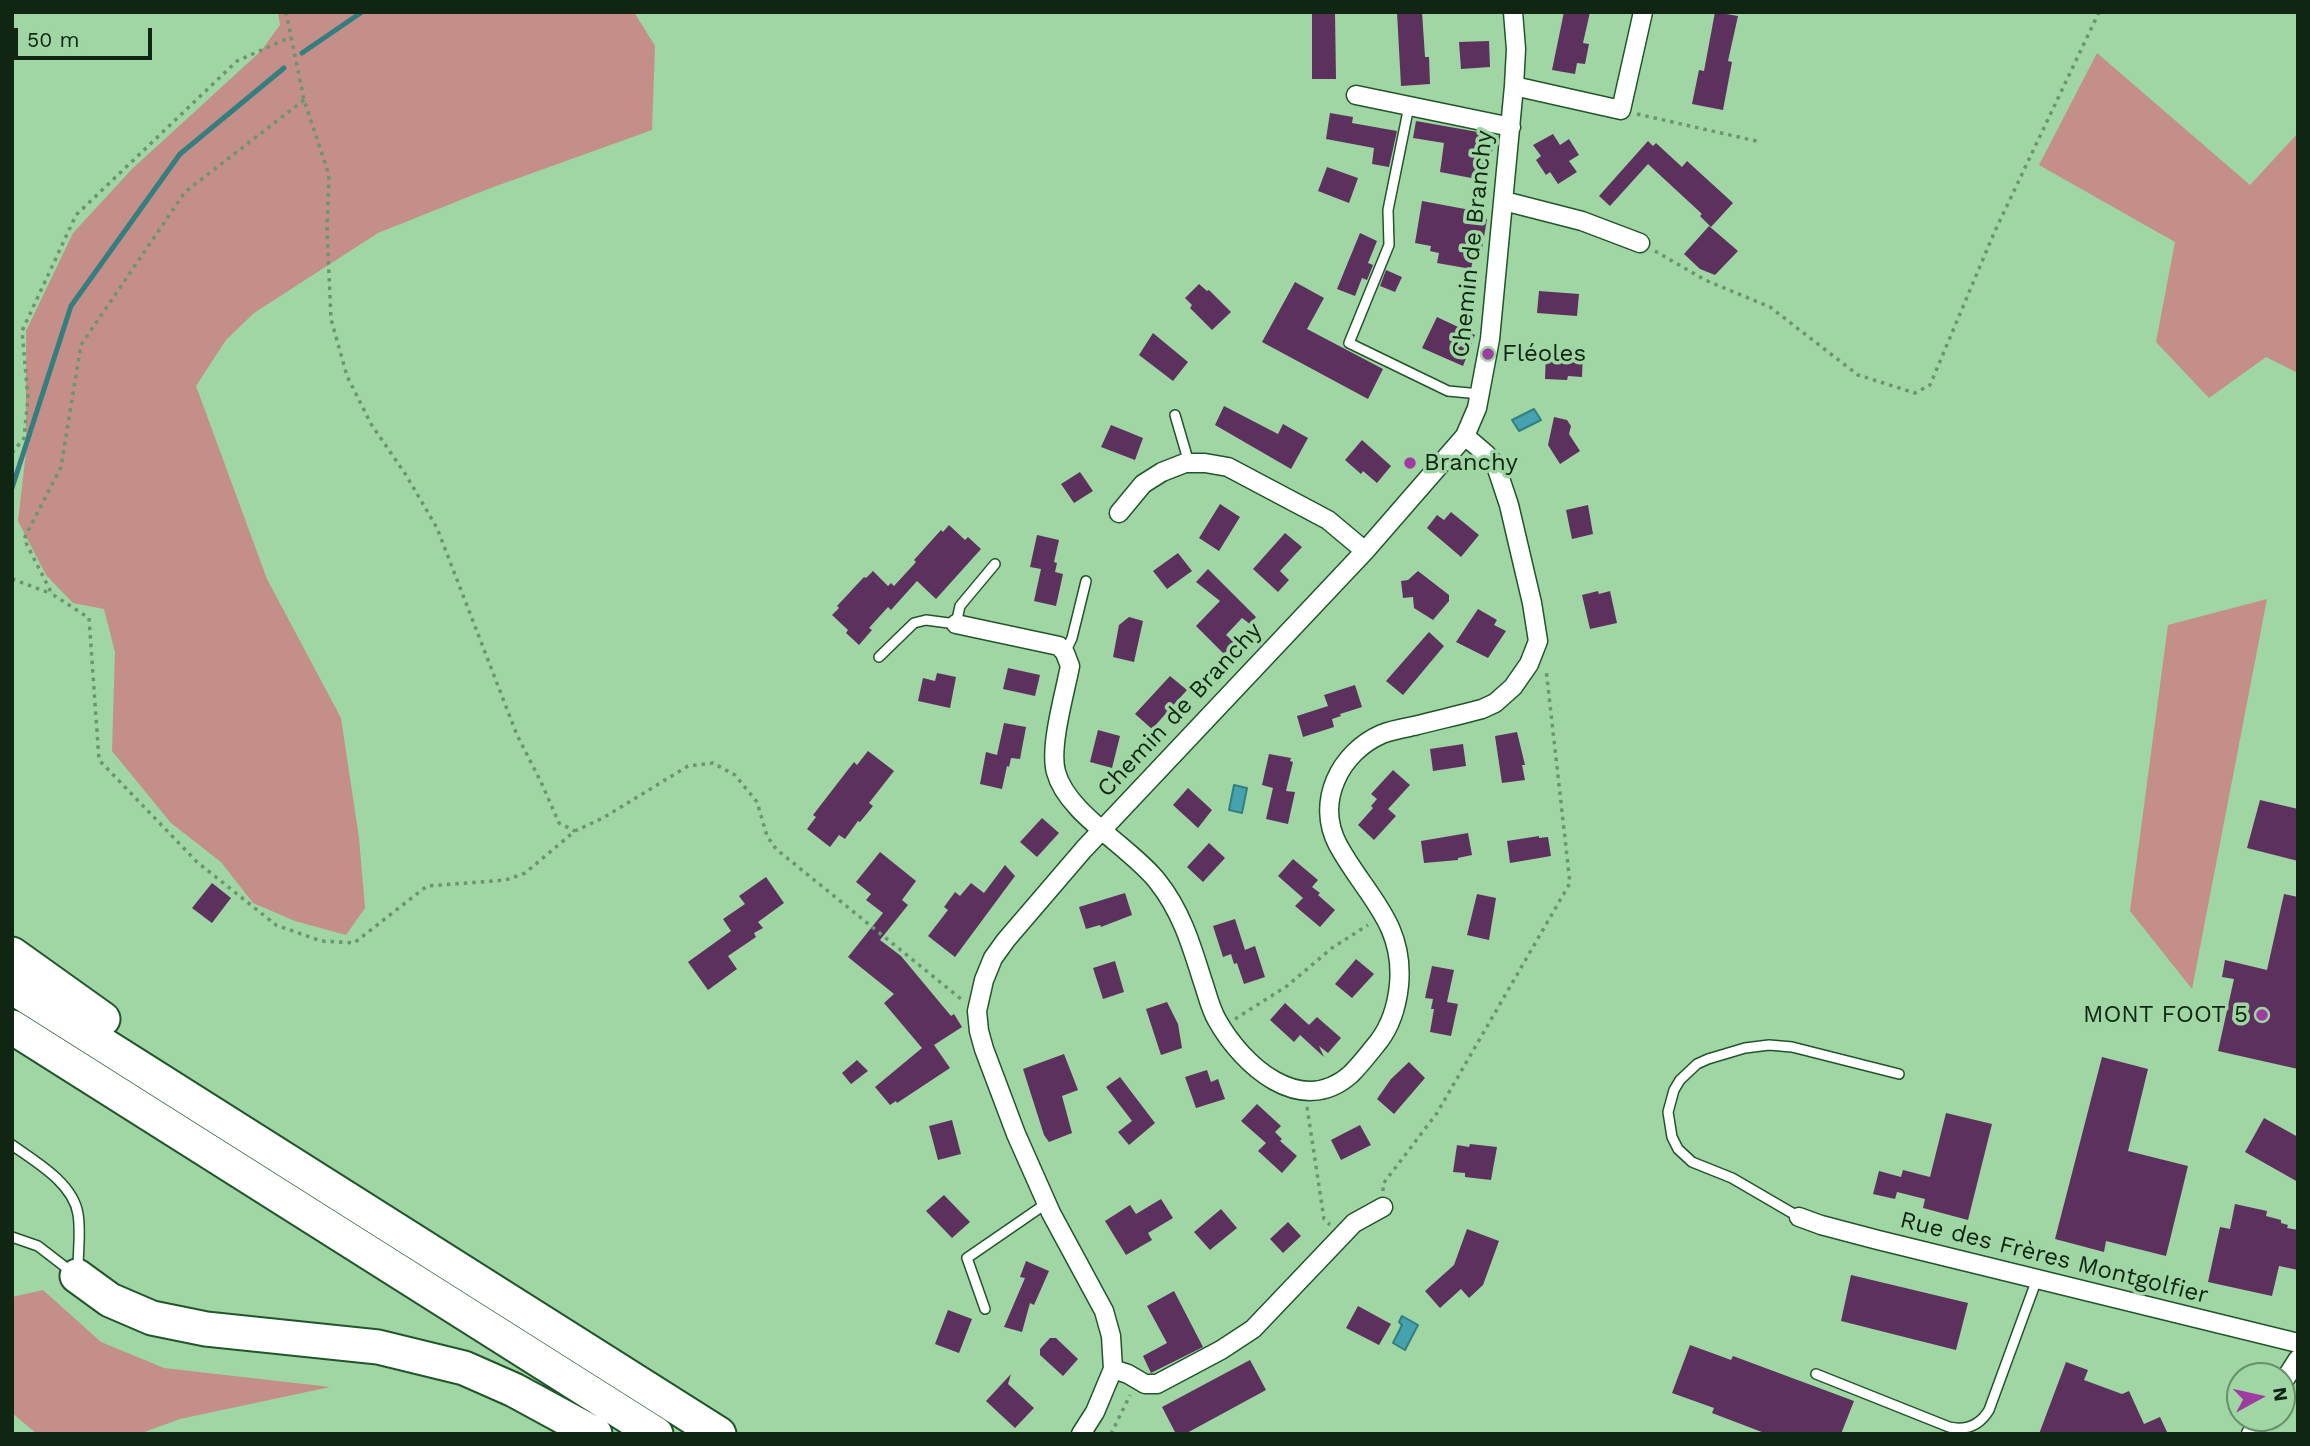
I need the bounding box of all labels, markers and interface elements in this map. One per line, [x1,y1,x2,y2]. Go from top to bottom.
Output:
scale bar [18,14,156,58]
text: 50 m [27,27,79,52]
street label: Chemin de Branchy [1447,129,1499,359]
place label: Fléoles [1502,340,1586,368]
marker: Fléoles [1480,346,1496,362]
place label: Branchy [1424,449,1518,477]
marker: Branchy [1402,455,1418,471]
street label: Chemin de Branchy [1092,617,1268,803]
place label: MONT FOOT 5 [2083,1001,2248,1029]
marker: MONT FOOT 5 [2254,1007,2270,1023]
street label: Rue des Frères Montgolfier [1897,1206,2211,1310]
north arrow [2226,1362,2296,1432]
text: N [2268,1386,2293,1403]

